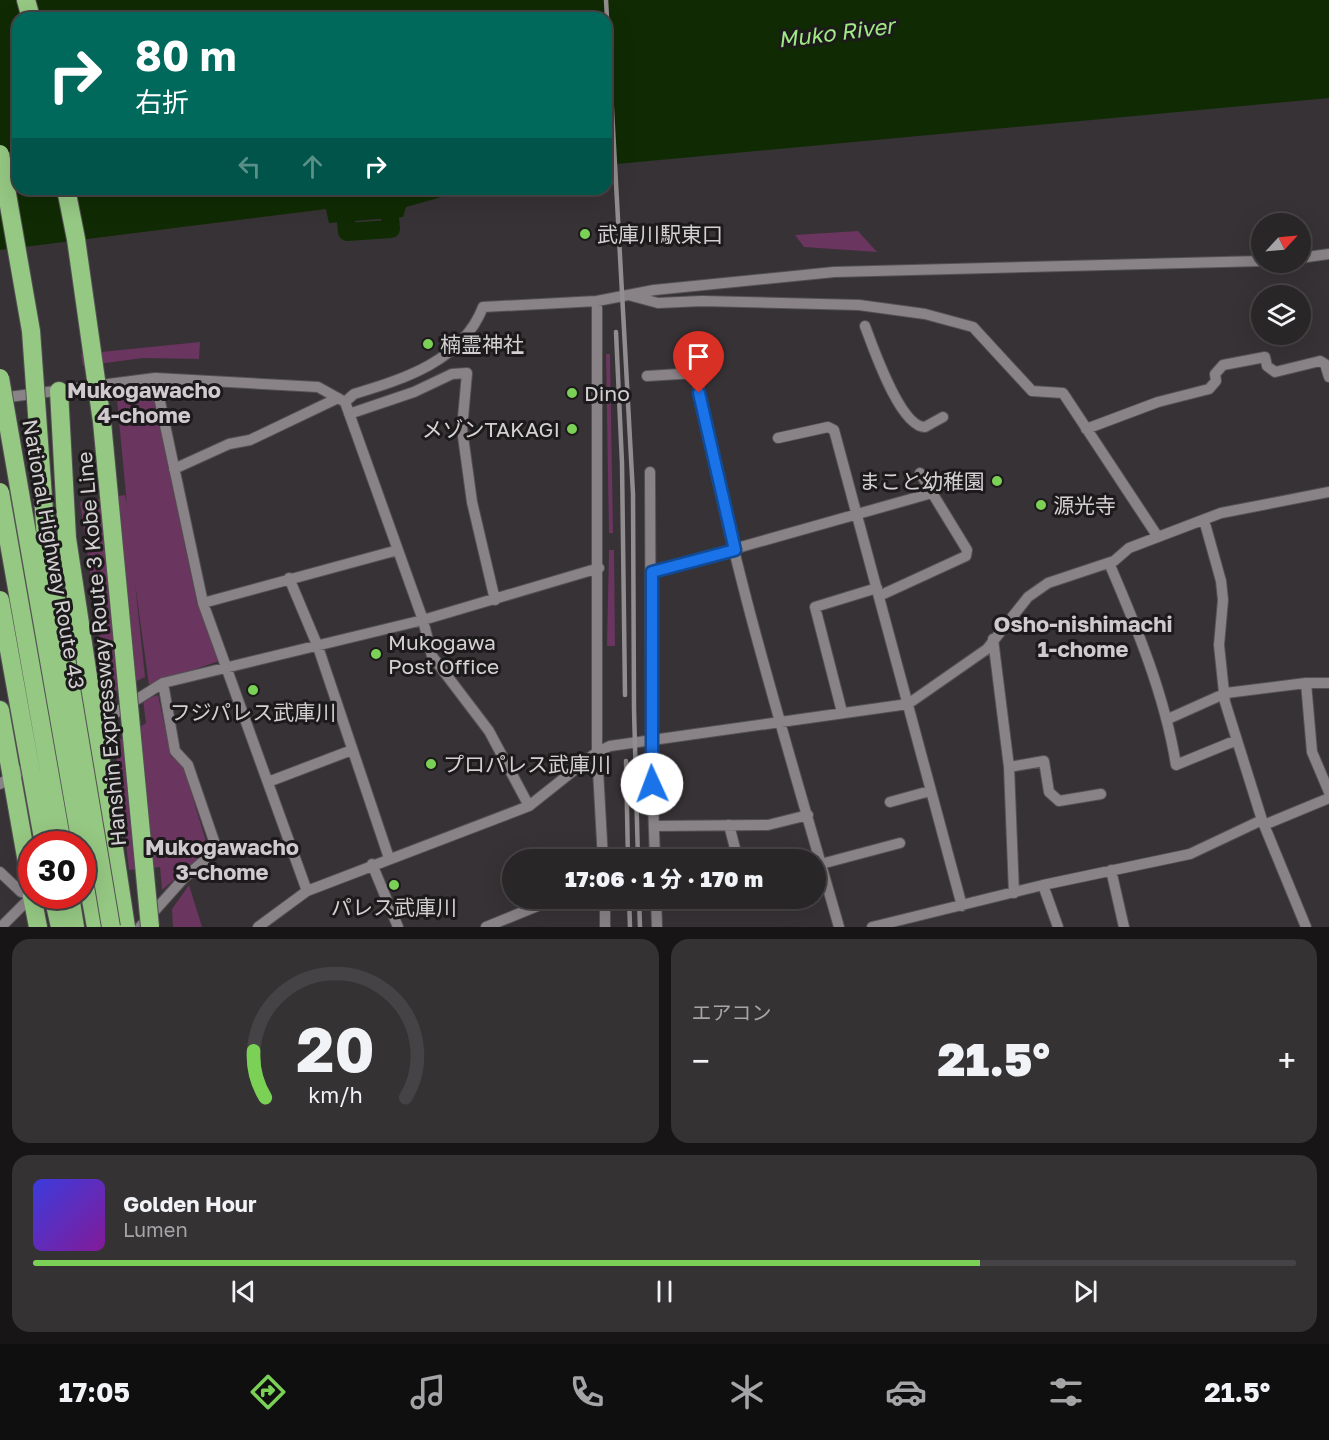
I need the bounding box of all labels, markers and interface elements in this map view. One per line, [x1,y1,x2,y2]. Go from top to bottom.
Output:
water label: Muko River [776,11,899,53]
text: 80 m [135,30,236,80]
icon: right [36,36,114,114]
text: 右折 [135,86,189,118]
icon: left [233,150,266,183]
icon: ahead [296,150,329,183]
icon: right [359,150,392,183]
north arrow [1251,213,1311,273]
map controls [1251,213,1311,345]
place label: 武庫川駅東口 [597,221,723,247]
marker: 武庫川駅東口 [578,227,592,241]
button: layers [1251,285,1311,345]
place label: 楠霊神社 [440,331,524,357]
pin [673,331,724,393]
marker: 楠霊神社 [421,337,435,351]
icon: arrive [682,340,715,373]
district label: Mukogawacho 4-chome [67,376,221,428]
place label: Dino [584,380,630,406]
marker: Dino [565,386,579,400]
place label: メゾンTAKAGI [422,416,560,442]
street label: National Highway Route 43 [17,417,91,691]
marker: メゾンTAKAGI [565,422,579,436]
street label: Hanshin Expressway Route 3 Kobe Line [71,451,131,847]
place label: まこと幼稚園 [859,468,985,494]
marker: まこと幼稚園 [990,474,1004,488]
place label: 源光寺 [1053,492,1116,518]
marker: 源光寺 [1034,498,1048,512]
district label: Osho-nishimachi 1-chome [993,610,1173,662]
place label: Mukogawa Post Office [388,629,499,679]
marker: Mukogawa Post Office [369,647,383,661]
marker: フジパレス武庫川 [246,683,260,697]
place label: フジパレス武庫川 [170,699,336,725]
place label: プロパレス武庫川 [443,751,611,777]
position arrow [620,752,684,816]
marker: プロパレス武庫川 [424,757,438,771]
speed limit sign: 30 [18,831,96,909]
district label: Mukogawacho 3-chome [145,833,299,885]
text: 17:06 · 1 分 · 170 m [565,865,763,892]
marker: パレス武庫川 [387,878,401,892]
place label: パレス武庫川 [331,894,457,920]
text: エアコン [692,1000,772,1024]
text: 20 [296,1011,375,1086]
text: 21.5° [938,1032,1050,1086]
text: − [692,1041,710,1080]
text: + [1278,1041,1296,1080]
text: km/h [308,1082,363,1108]
text: Golden Hour [123,1190,257,1217]
text: Lumen [123,1217,188,1241]
icon: previous [227,1275,260,1308]
icon: pause [648,1275,681,1308]
icon: next [1069,1275,1102,1308]
icon: directions [247,1371,289,1413]
icon: music [407,1371,449,1413]
icon: phone [566,1371,608,1413]
icon: climate [726,1371,768,1413]
icon: car [885,1371,927,1413]
icon: filters [1045,1371,1087,1413]
text: 17:05 [59,1376,130,1408]
text: 21.5° [1204,1376,1270,1408]

